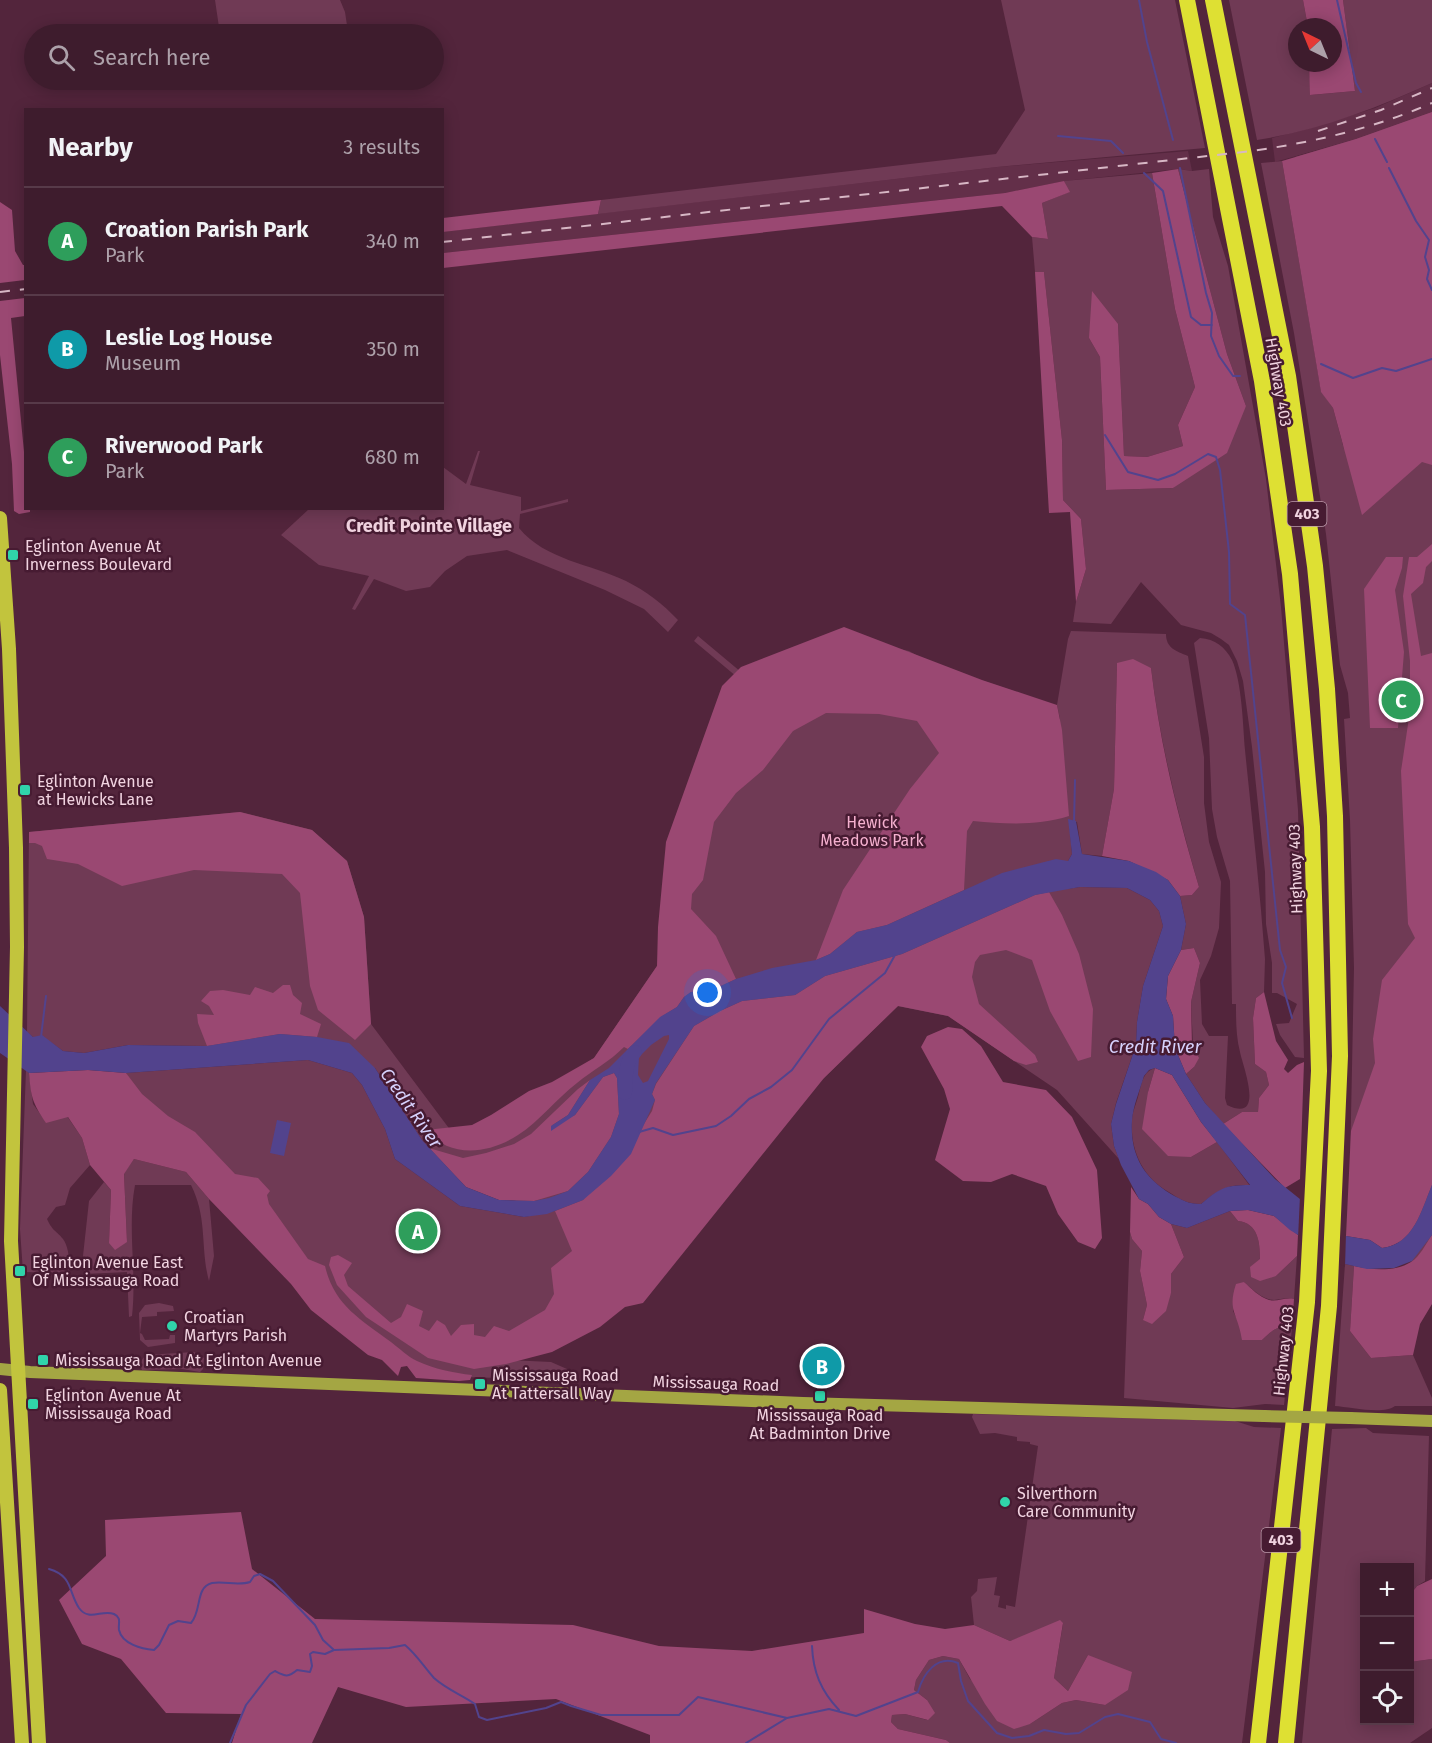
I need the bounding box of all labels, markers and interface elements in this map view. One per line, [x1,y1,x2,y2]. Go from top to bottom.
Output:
north arrow [1288,18,1342,72]
search box [24,24,444,90]
icon: search [45,41,78,74]
text: Search here [93,44,211,71]
text: Nearby [48,132,133,163]
text: 3 results [343,135,420,159]
text: Croation Parish Park [105,216,308,243]
text: A [62,229,73,253]
text: 340 m [366,229,420,253]
text: Park [105,243,144,267]
text: Leslie Log House [105,324,272,351]
street label: Highway 403 [1261,336,1296,428]
text: B [61,337,74,361]
text: 350 m [366,337,420,361]
text: Museum [105,351,181,375]
text: Riverwood Park [105,432,263,459]
text: C [62,445,73,469]
text: 680 m [365,445,420,469]
text: Park [105,459,144,483]
road number: 403 [1288,502,1326,526]
district label: Credit Pointe Village [346,515,512,537]
place label: Eglinton Avenue At Inverness Boulevard [25,537,172,574]
marker: Eglinton Avenue At Inverness Boulevard [6,548,20,562]
pin: C [1382,678,1420,722]
place label: Eglinton Avenue at Hewicks Lane [37,772,154,809]
marker: Eglinton Avenue at Hewicks Lane [18,783,32,797]
park label: Hewick Meadows Park [820,813,924,850]
street label: Highway 403 [1284,824,1307,914]
your location [693,978,722,1007]
water label: Credit River [1109,1036,1202,1058]
water label: Credit River [375,1064,447,1153]
pin: A [398,1208,438,1254]
place label: Eglinton Avenue East Of Mississauga Road [32,1253,183,1290]
marker: Eglinton Avenue East Of Mississauga Road [13,1264,27,1278]
street label: Highway 403 [1269,1305,1298,1397]
place label: Croatian Martyrs Parish [184,1308,287,1345]
marker: Croatian Martyrs Parish [165,1319,179,1333]
pin: B [802,1344,842,1388]
place label: Mississauga Road At Eglinton Avenue [55,1351,322,1370]
marker: Mississauga Road At Eglinton Avenue [36,1353,50,1367]
place label: Mississauga Road At Tattersall Way [492,1366,619,1403]
street label: Mississauga Road [652,1372,780,1395]
marker: Mississauga Road At Tattersall Way [473,1377,487,1391]
place label: Eglinton Avenue At Mississauga Road [45,1386,181,1423]
marker: Mississauga Road At Badminton Drive [813,1389,827,1403]
marker: Eglinton Avenue At Mississauga Road [26,1397,40,1411]
place label: Mississauga Road At Badminton Drive [750,1406,890,1443]
place label: Silverthorn Care Community [1017,1484,1135,1521]
marker: Silverthorn Care Community [998,1495,1012,1509]
road number: 403 [1262,1528,1300,1552]
map controls [1360,1563,1414,1725]
button: + [1360,1563,1414,1617]
button: − [1360,1617,1414,1671]
button: locate [1360,1671,1414,1725]

